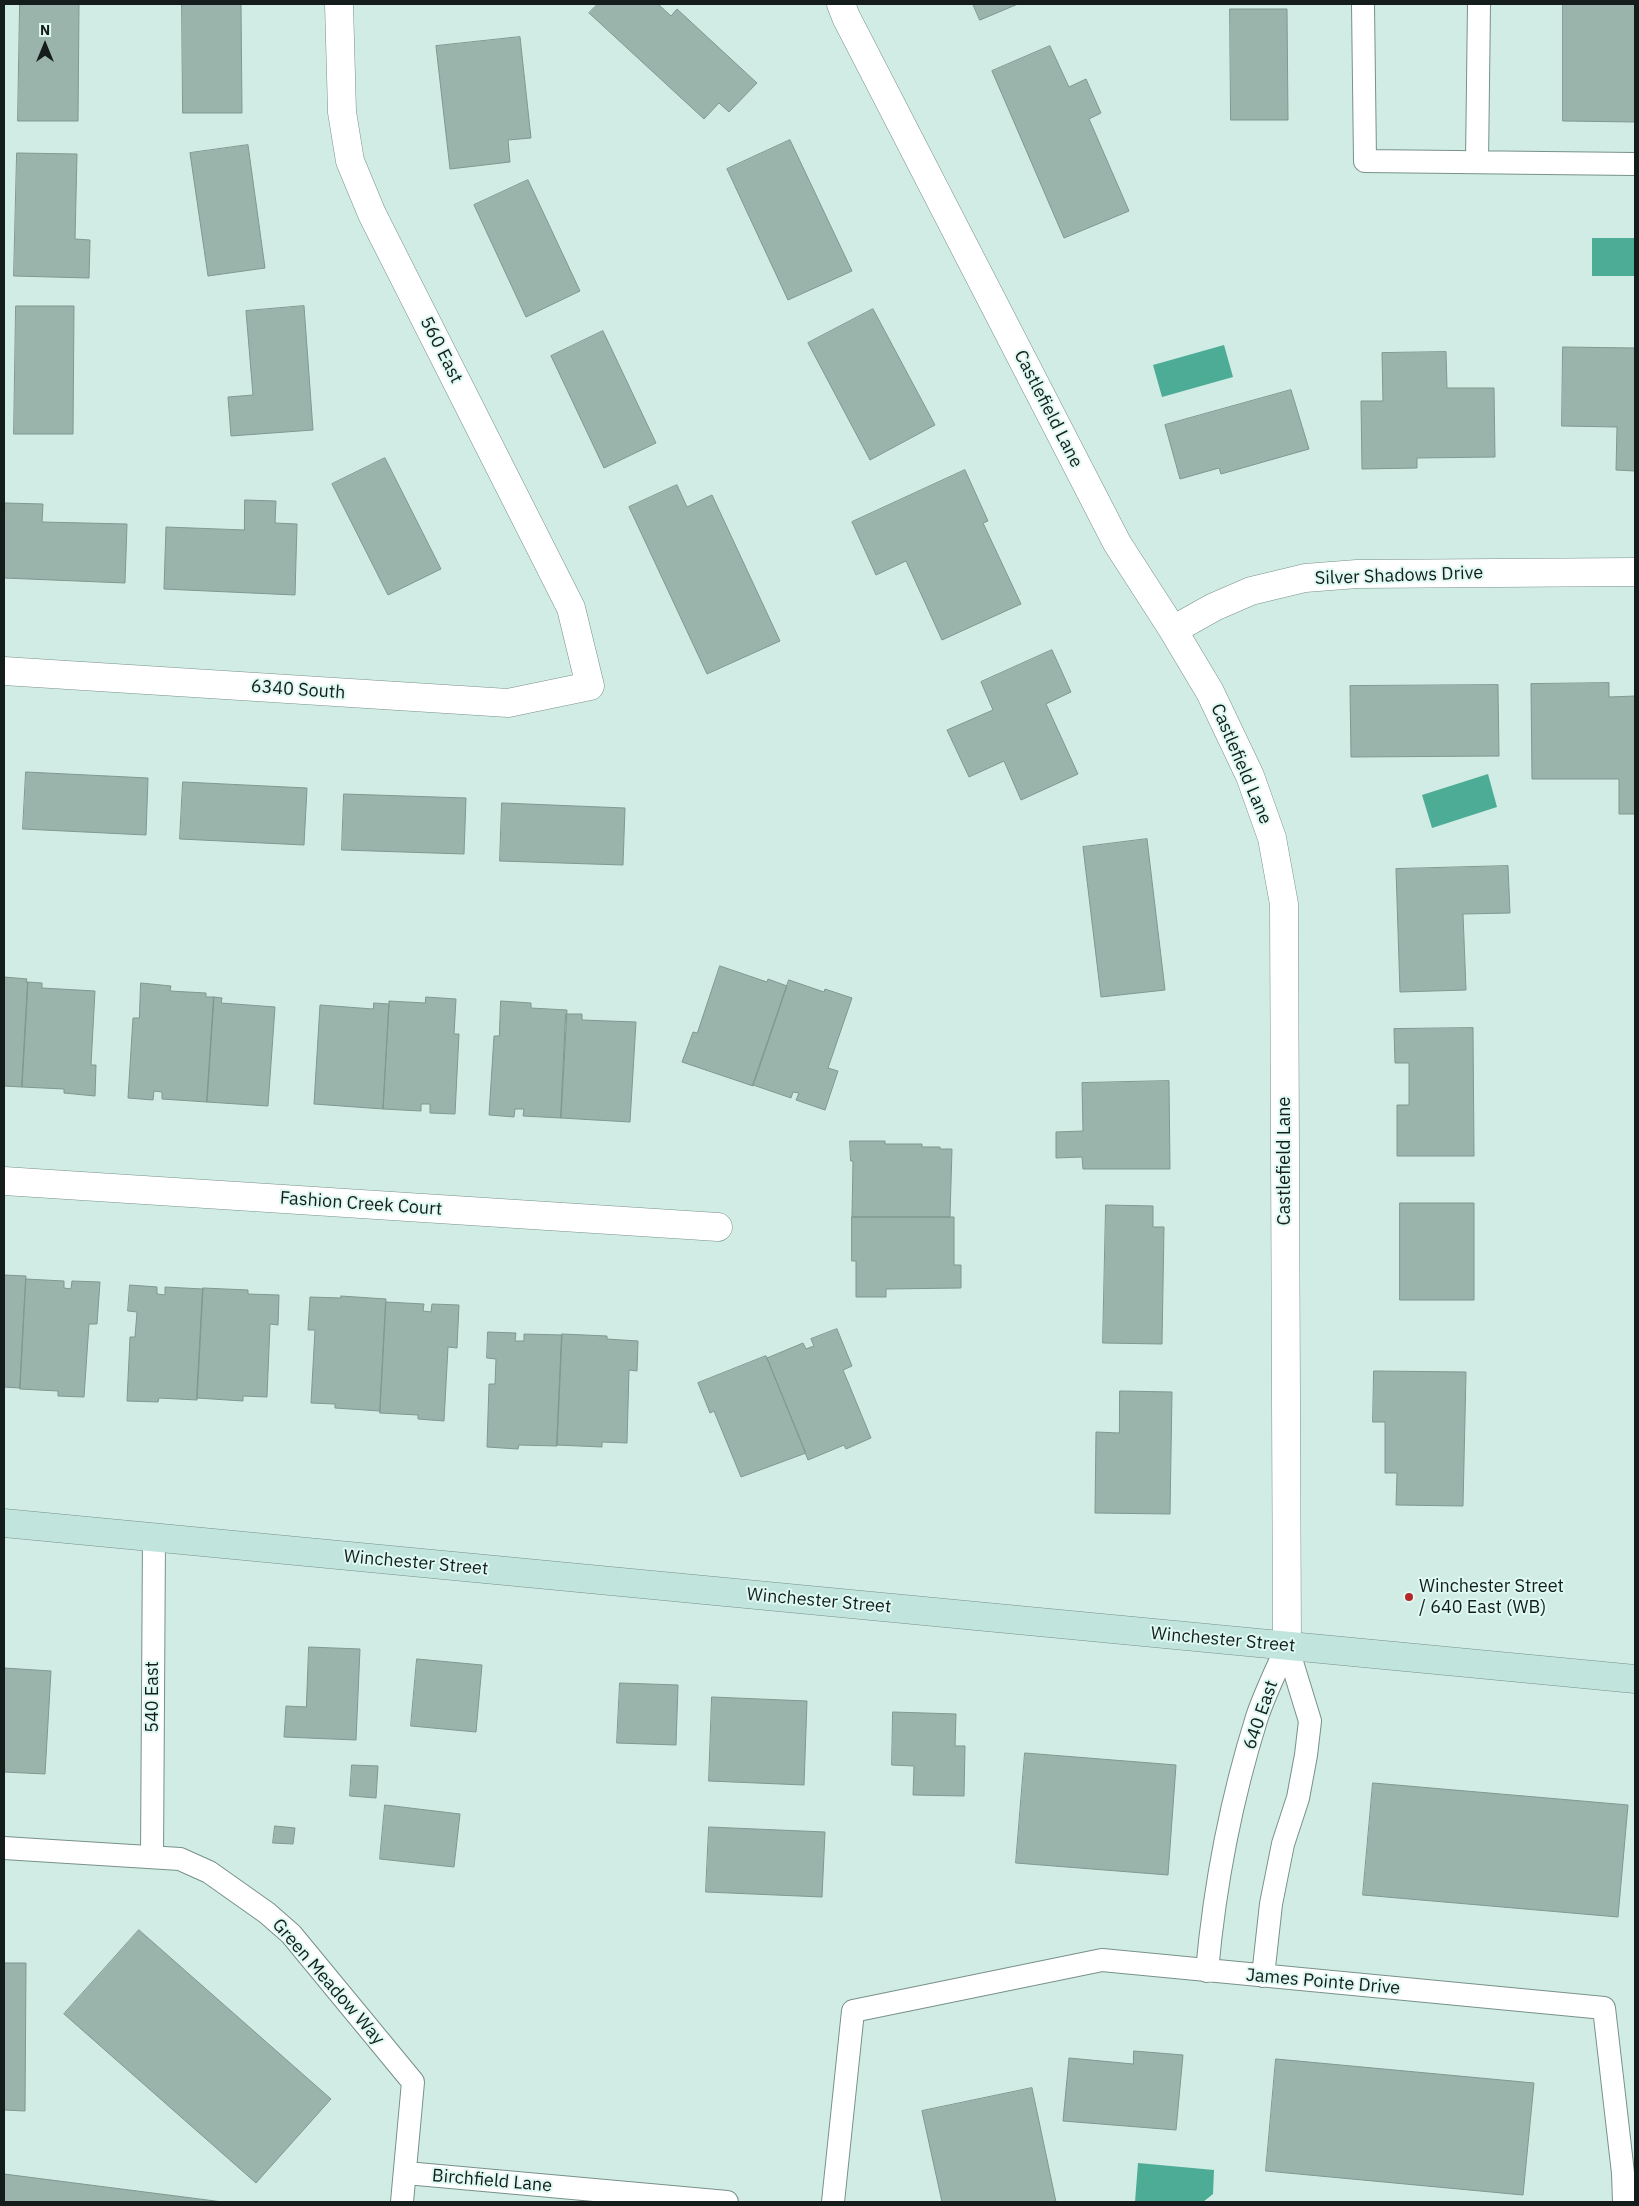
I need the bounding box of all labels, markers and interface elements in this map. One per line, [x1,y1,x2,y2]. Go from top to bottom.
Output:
north arrow [20,20,70,70]
text: N [40,21,50,39]
street label: 560 East [415,313,467,387]
street label: Castlefield Lane [1009,347,1087,471]
street label: Silver Shadows Drive [1314,562,1484,590]
street label: 6340 South [250,676,346,704]
street label: Castlefield Lane [1206,700,1276,828]
street label: Castlefield Lane [1274,1097,1296,1225]
street label: Fashion Creek Court [279,1188,443,1220]
street label: Winchester Street [343,1546,489,1580]
place label: Winchester Street / 640 East (WB) [1419,1576,1564,1618]
street label: Winchester Street [746,1584,892,1618]
marker: Winchester Street / 640 East (WB) [1403,1591,1415,1603]
street label: Winchester Street [1150,1623,1296,1657]
street label: 540 East [142,1661,164,1733]
street label: 640 East [1239,1678,1283,1752]
street label: Green Meadow Way [267,1914,389,2050]
street label: James Pointe Drive [1245,1964,1401,2000]
street label: Birchfield Lane [431,2165,553,2197]

